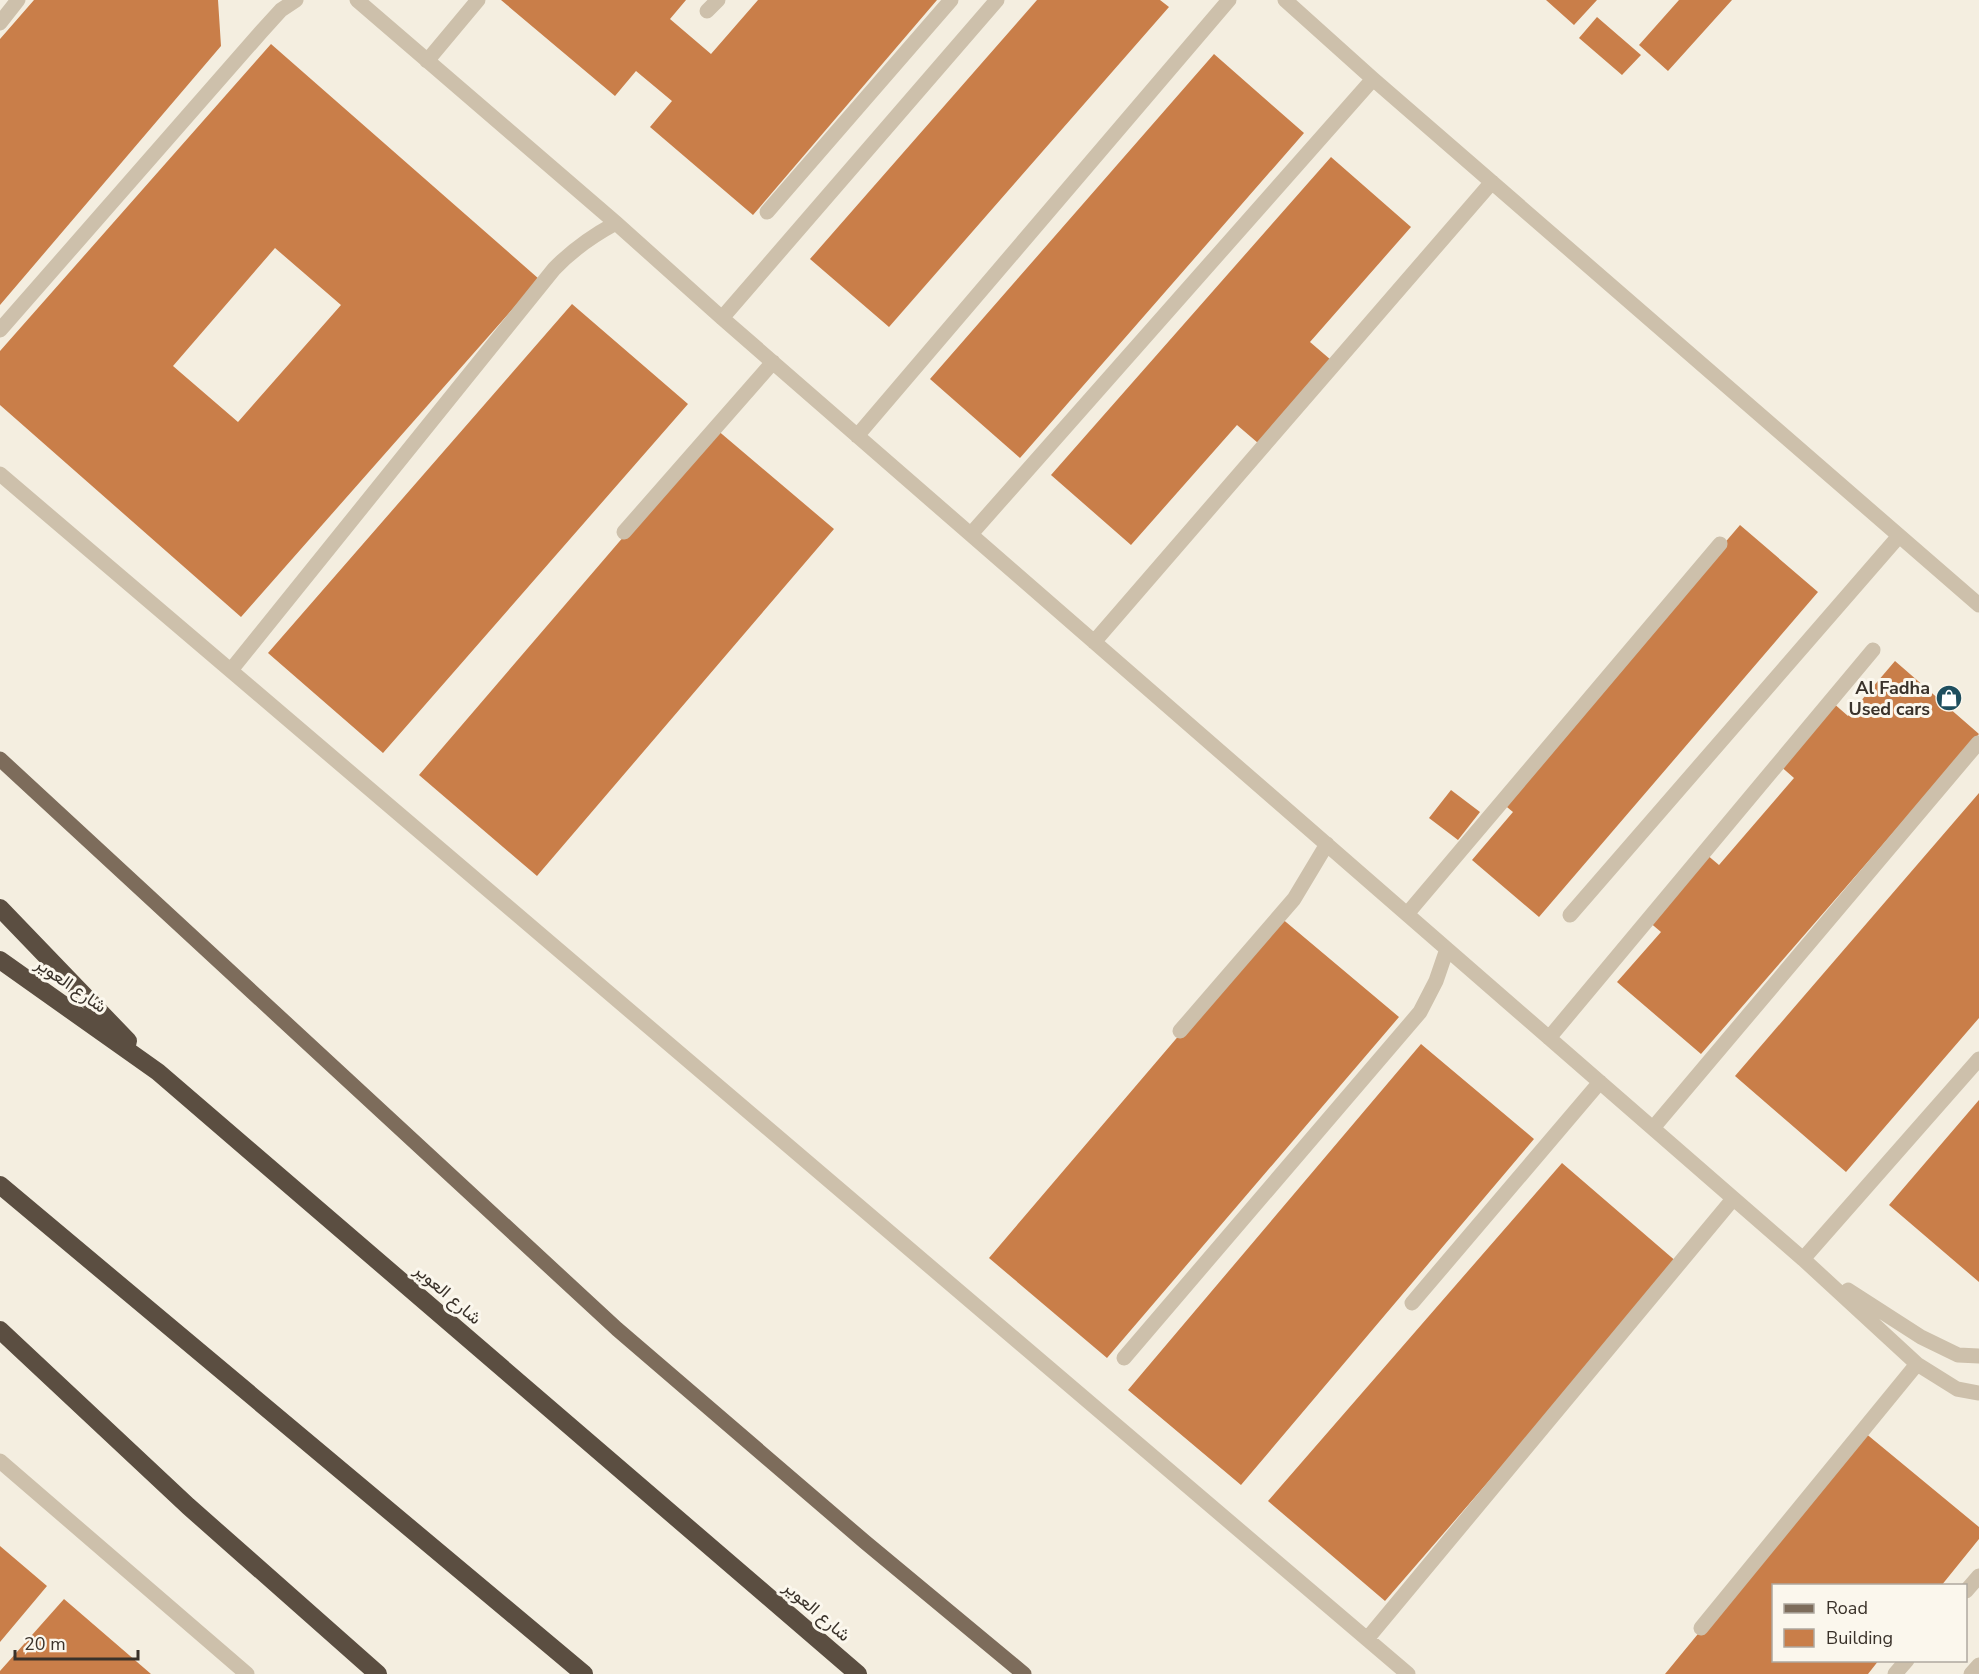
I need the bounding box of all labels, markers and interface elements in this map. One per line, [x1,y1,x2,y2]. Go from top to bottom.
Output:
place label: Al Fadha Used cars [1848,676,1930,721]
shop icon: Al Fadha Used cars [1934,683,1964,713]
street label: شارع العوير [30,951,111,1018]
street label: شارع العوير [409,1257,487,1330]
street label: شارع العوير [778,1574,856,1647]
legend [1772,1584,1967,1662]
text: Road [1826,1596,1868,1620]
scale bar [15,1623,138,1661]
text: Building [1826,1626,1893,1650]
text: 20 m [24,1632,66,1656]

